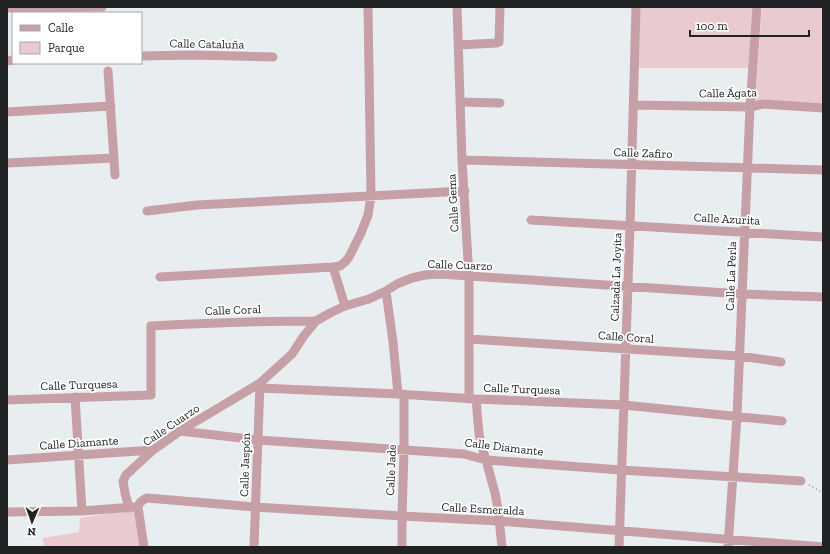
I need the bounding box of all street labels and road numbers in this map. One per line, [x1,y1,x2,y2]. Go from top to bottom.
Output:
street label: Calle Cataluña [170,36,245,52]
street label: Calle Ágata [699,84,757,101]
street label: Calle Zafiro [613,145,673,161]
street label: Calle Gema [444,173,462,233]
street label: Calle Azurita [693,210,761,228]
street label: Calzada La Joyita [607,232,625,322]
street label: Calle La Perla [723,241,739,311]
street label: Calle Cuarzo [427,257,493,273]
street label: Calle Coral [205,302,261,318]
street label: Calle Coral [597,328,655,346]
street label: Calle Turquesa [40,377,118,393]
street label: Calle Turquesa [483,381,561,397]
street label: Calle Cuarzo [140,401,202,449]
street label: Calle Diamante [39,433,119,453]
street label: Calle Jaspón [237,433,253,497]
street label: Calle Diamante [464,435,544,459]
street label: Calle Jade [383,444,399,496]
street label: Calle Esmeralda [441,500,525,518]

